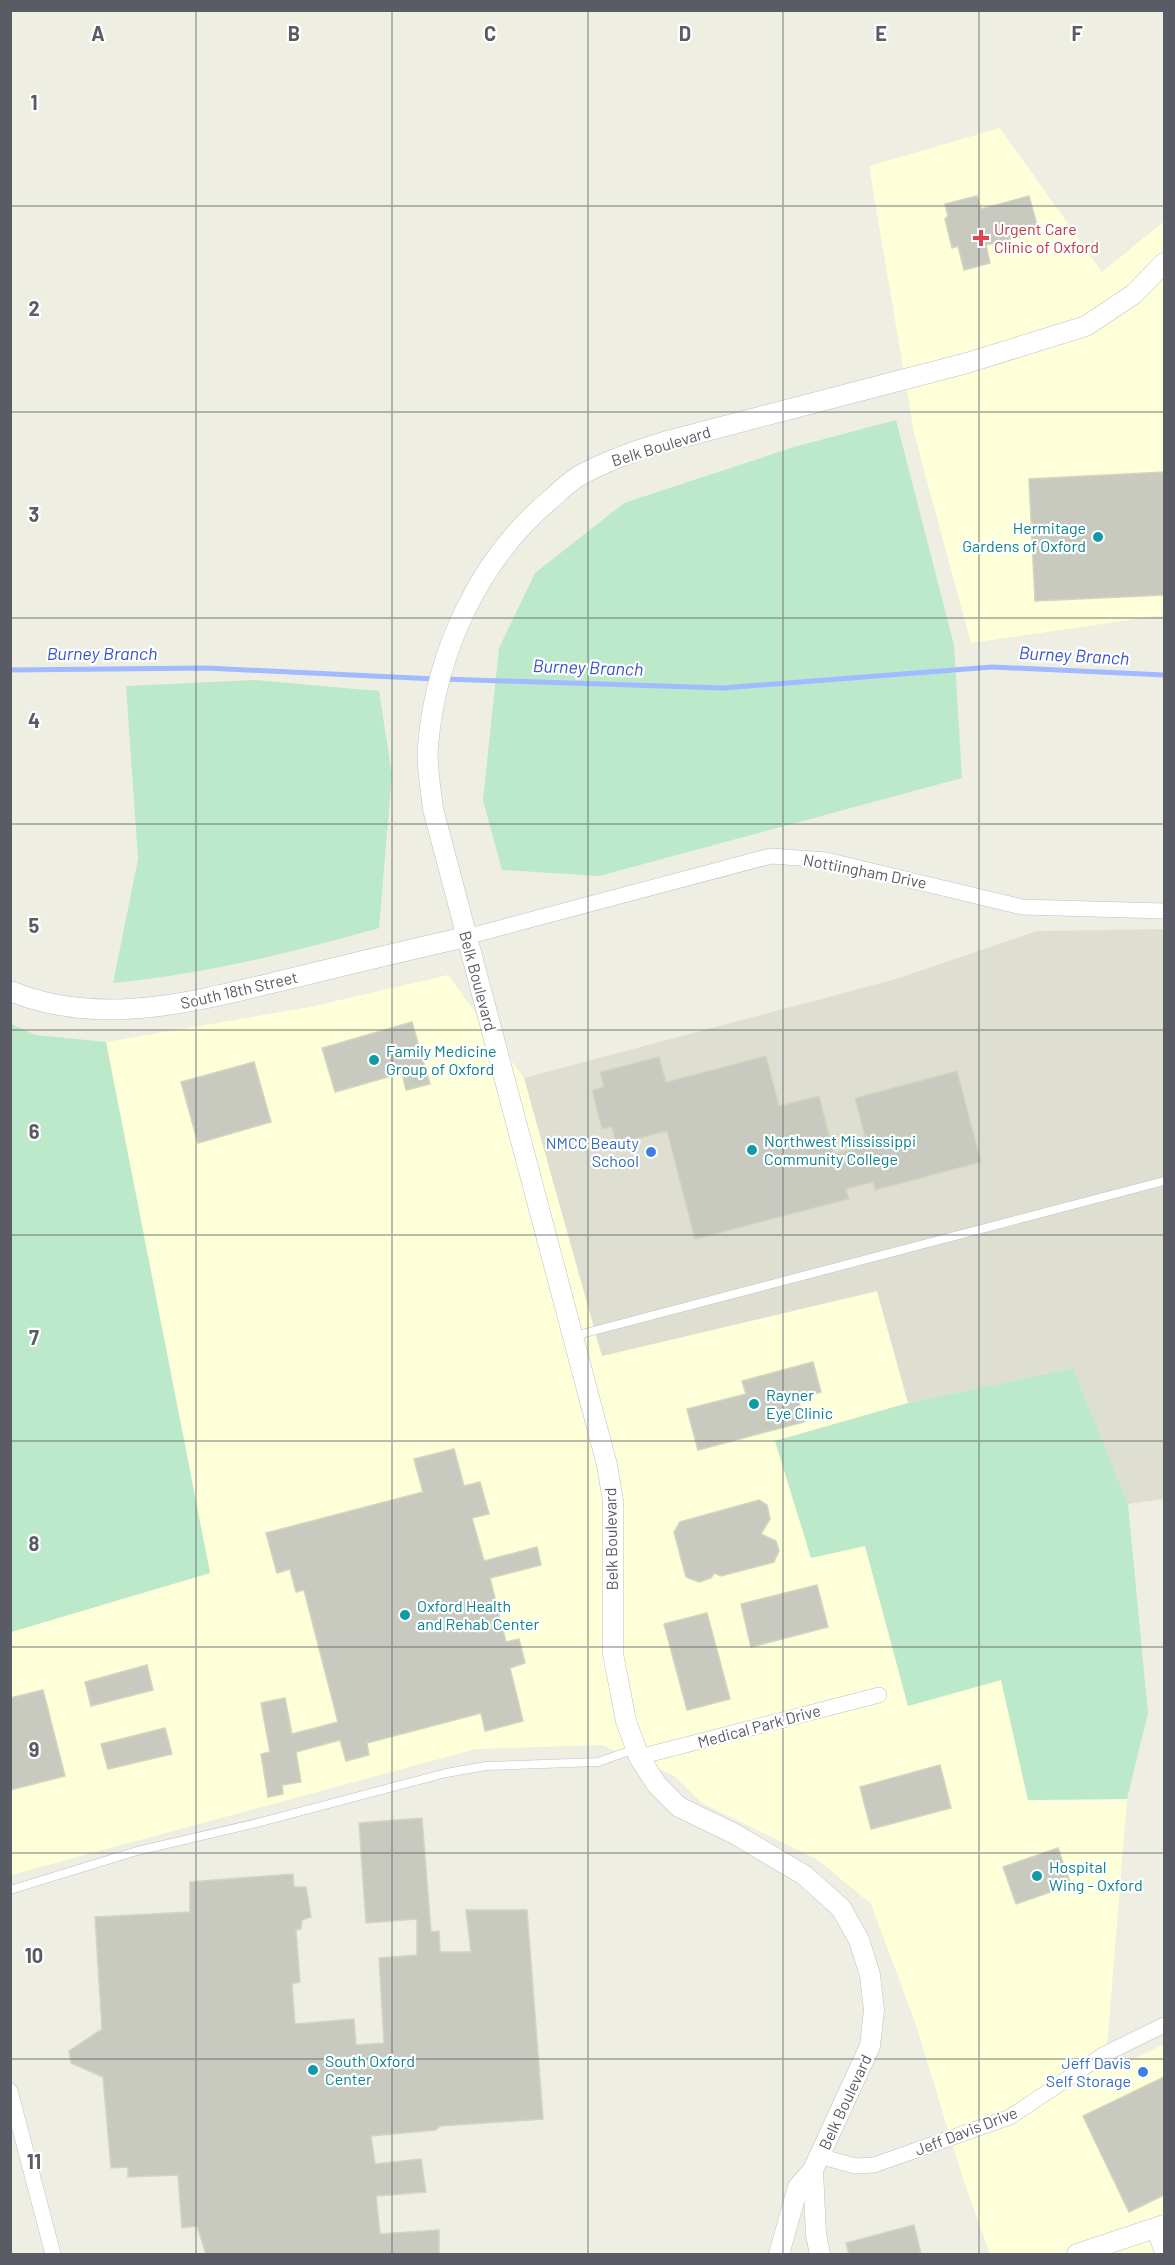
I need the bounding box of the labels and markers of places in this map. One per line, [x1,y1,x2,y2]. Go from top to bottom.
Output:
place label: Urgent Care Clinic of Oxford [994,219,1099,256]
marker: Urgent Care Clinic of Oxford [972,229,990,247]
place label: Hermitage Gardens of Oxford [962,518,1086,555]
marker: Hermitage Gardens of Oxford [1091,530,1105,544]
place label: Family Medicine Group of Oxford [386,1041,497,1078]
marker: Family Medicine Group of Oxford [367,1053,381,1067]
place label: Northwest Mississippi Community College [764,1131,916,1168]
place label: NMCC Beauty School [546,1133,640,1170]
marker: Northwest Mississippi Community College [745,1143,759,1157]
marker: NMCC Beauty School [644,1145,658,1159]
place label: Rayner Eye Clinic [766,1385,833,1422]
marker: Rayner Eye Clinic [747,1397,761,1411]
place label: Oxford Health and Rehab Center [417,1596,540,1633]
marker: Oxford Health and Rehab Center [398,1608,412,1622]
place label: Hospital Wing - Oxford [1049,1857,1143,1894]
marker: Hospital Wing - Oxford [1030,1869,1044,1883]
place label: South Oxford Center [325,2051,415,2088]
place label: Jeff Davis Self Storage [1046,2053,1131,2090]
marker: South Oxford Center [306,2063,320,2077]
marker: Jeff Davis Self Storage [1136,2065,1150,2079]

